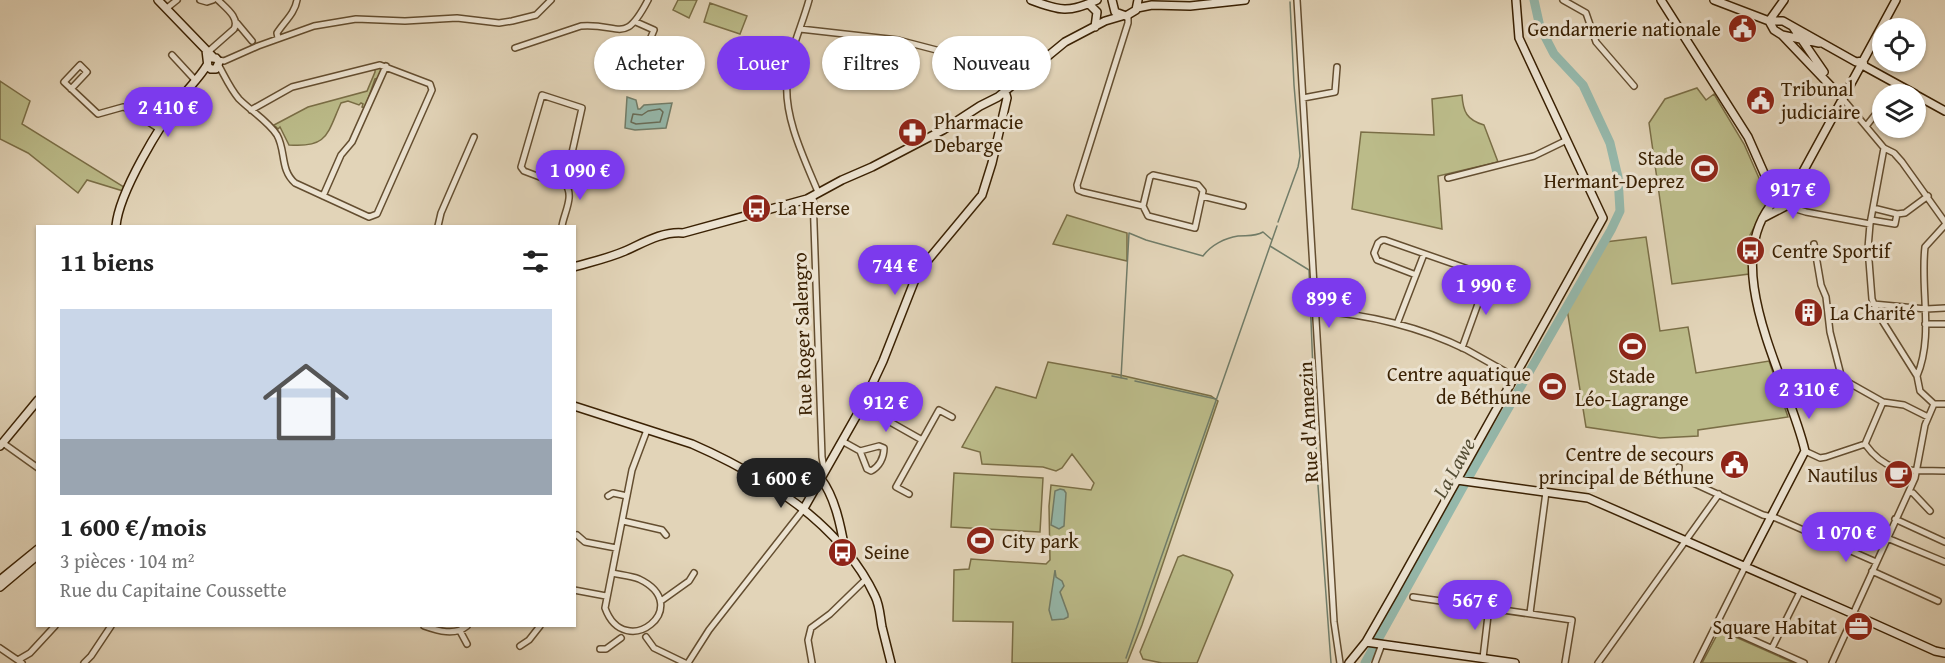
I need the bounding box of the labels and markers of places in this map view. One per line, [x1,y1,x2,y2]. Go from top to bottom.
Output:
public building icon: Gendarmerie nationale [1726,13,1758,45]
place label: Gendarmerie nationale [1528,14,1721,43]
place label: Tribunal judiciaire [1778,74,1860,126]
public building icon: Tribunal judiciaire [1744,84,1776,116]
pin: 2 410 € [113,87,223,138]
place label: Pharmacie Debarge [934,107,1023,159]
pharmacy icon: Pharmacie Debarge [897,117,929,149]
place label: Stade Hermant-Deprez [1544,143,1684,195]
pin: 1 090 € [525,150,635,201]
sports icon: Stade Hermant-Deprez [1689,153,1721,185]
pin: 917 € [1751,169,1835,220]
bus stop icon: La Herse [741,192,773,224]
place label: La Herse [778,193,850,222]
bus stop icon: Centre Sportif [1735,235,1767,267]
place label: Centre Sportif [1772,236,1893,265]
pin: 744 € [853,245,937,296]
pin: 1 990 € [1431,265,1541,316]
pin: 899 € [1287,278,1371,329]
building icon: La Charité [1793,297,1825,329]
place label: La Charité [1830,298,1915,327]
sports icon: Stade Léo-Lagrange [1616,330,1648,362]
place label: Centre aquatique de Béthune [1387,359,1531,411]
place label: Stade Léo-Lagrange [1575,361,1689,413]
pin: 2 310 € [1754,369,1864,420]
sports icon: Centre aquatique de Béthune [1536,370,1568,402]
pin: 912 € [844,382,928,433]
place label: Centre de secours principal de Béthune [1538,439,1714,491]
public building icon: Centre de secours principal de Béthune [1719,449,1751,481]
pin: 1 600 € [726,458,836,509]
cafe icon: Nautilus [1883,459,1915,491]
place label: Nautilus [1808,460,1878,489]
pin: 1 070 € [1791,512,1901,563]
sports icon: City park [965,525,997,557]
place label: City park [1002,526,1079,555]
bus stop icon: Seine [827,536,859,568]
place label: Seine [864,537,909,566]
pin: 567 € [1433,580,1517,631]
office icon: Square Habitat [1842,611,1874,643]
place label: Square Habitat [1712,612,1837,641]

